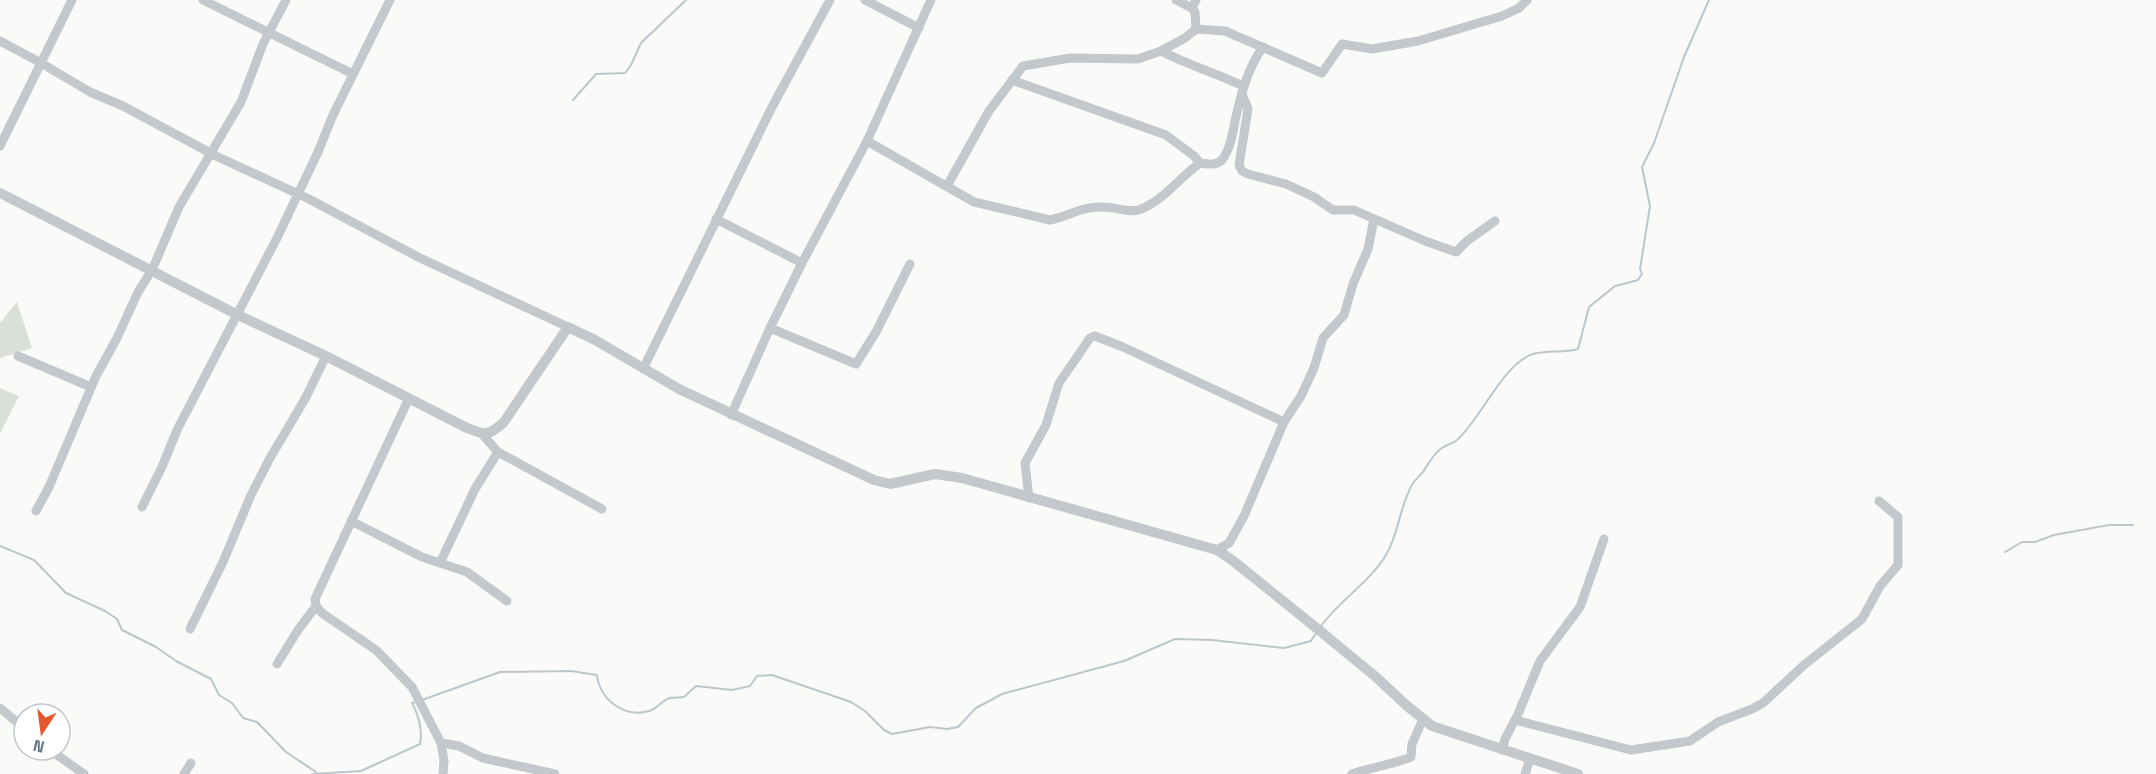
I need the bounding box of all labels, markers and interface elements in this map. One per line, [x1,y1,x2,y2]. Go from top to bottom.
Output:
north arrow [12,702,72,762]
text: N [31,735,46,758]

